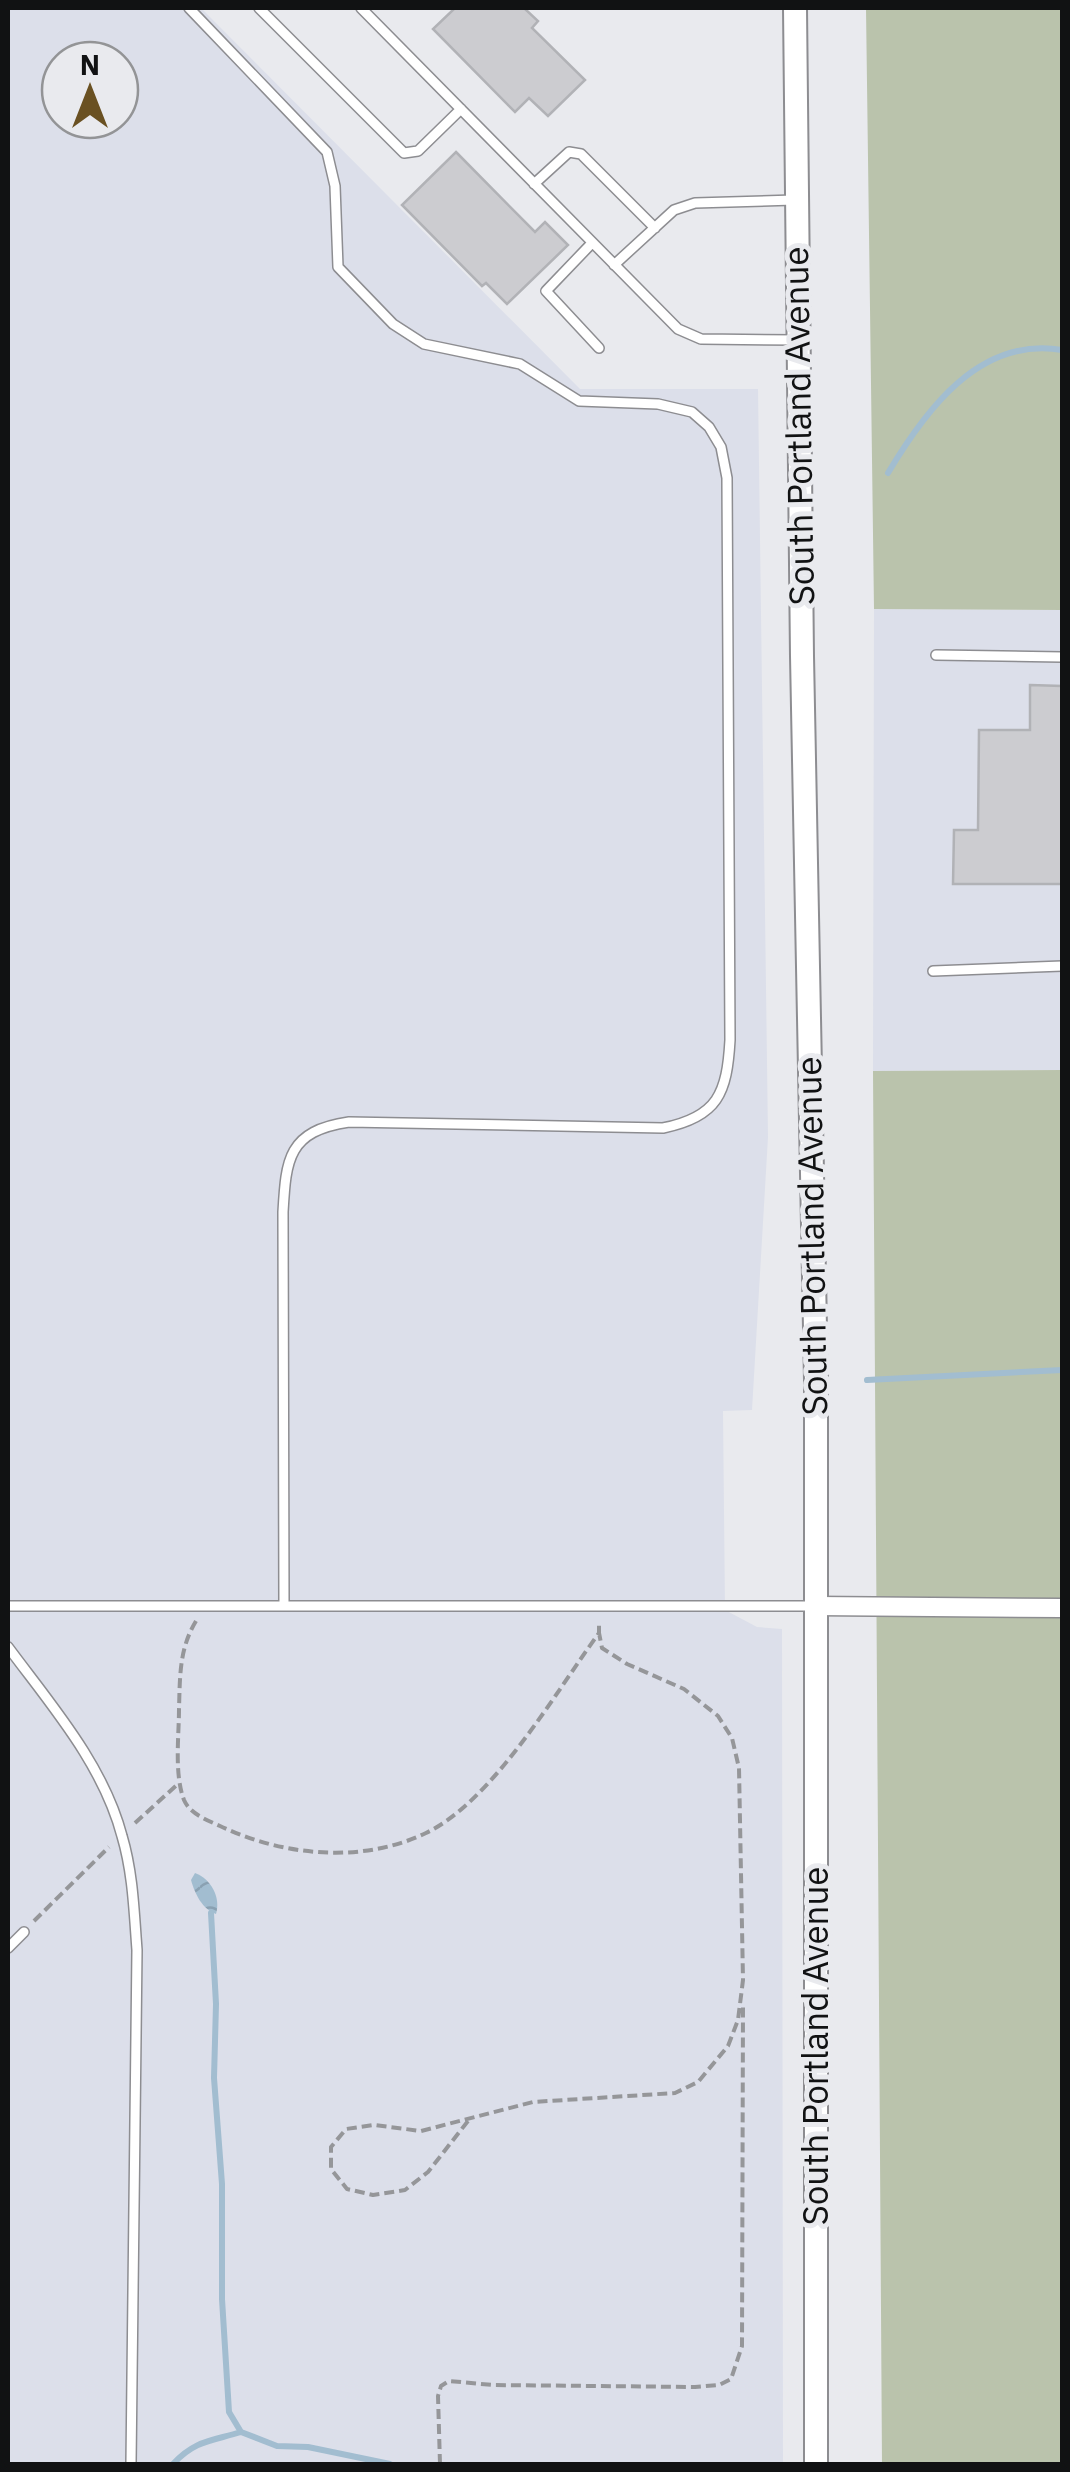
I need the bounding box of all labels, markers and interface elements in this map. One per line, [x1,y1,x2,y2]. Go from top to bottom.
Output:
north arrow [40,40,140,140]
text: N [80,46,100,83]
street label: South Portland Avenue [772,246,824,606]
street label: South Portland Avenue [785,1056,837,1416]
street label: South Portland Avenue [792,1866,838,2226]

